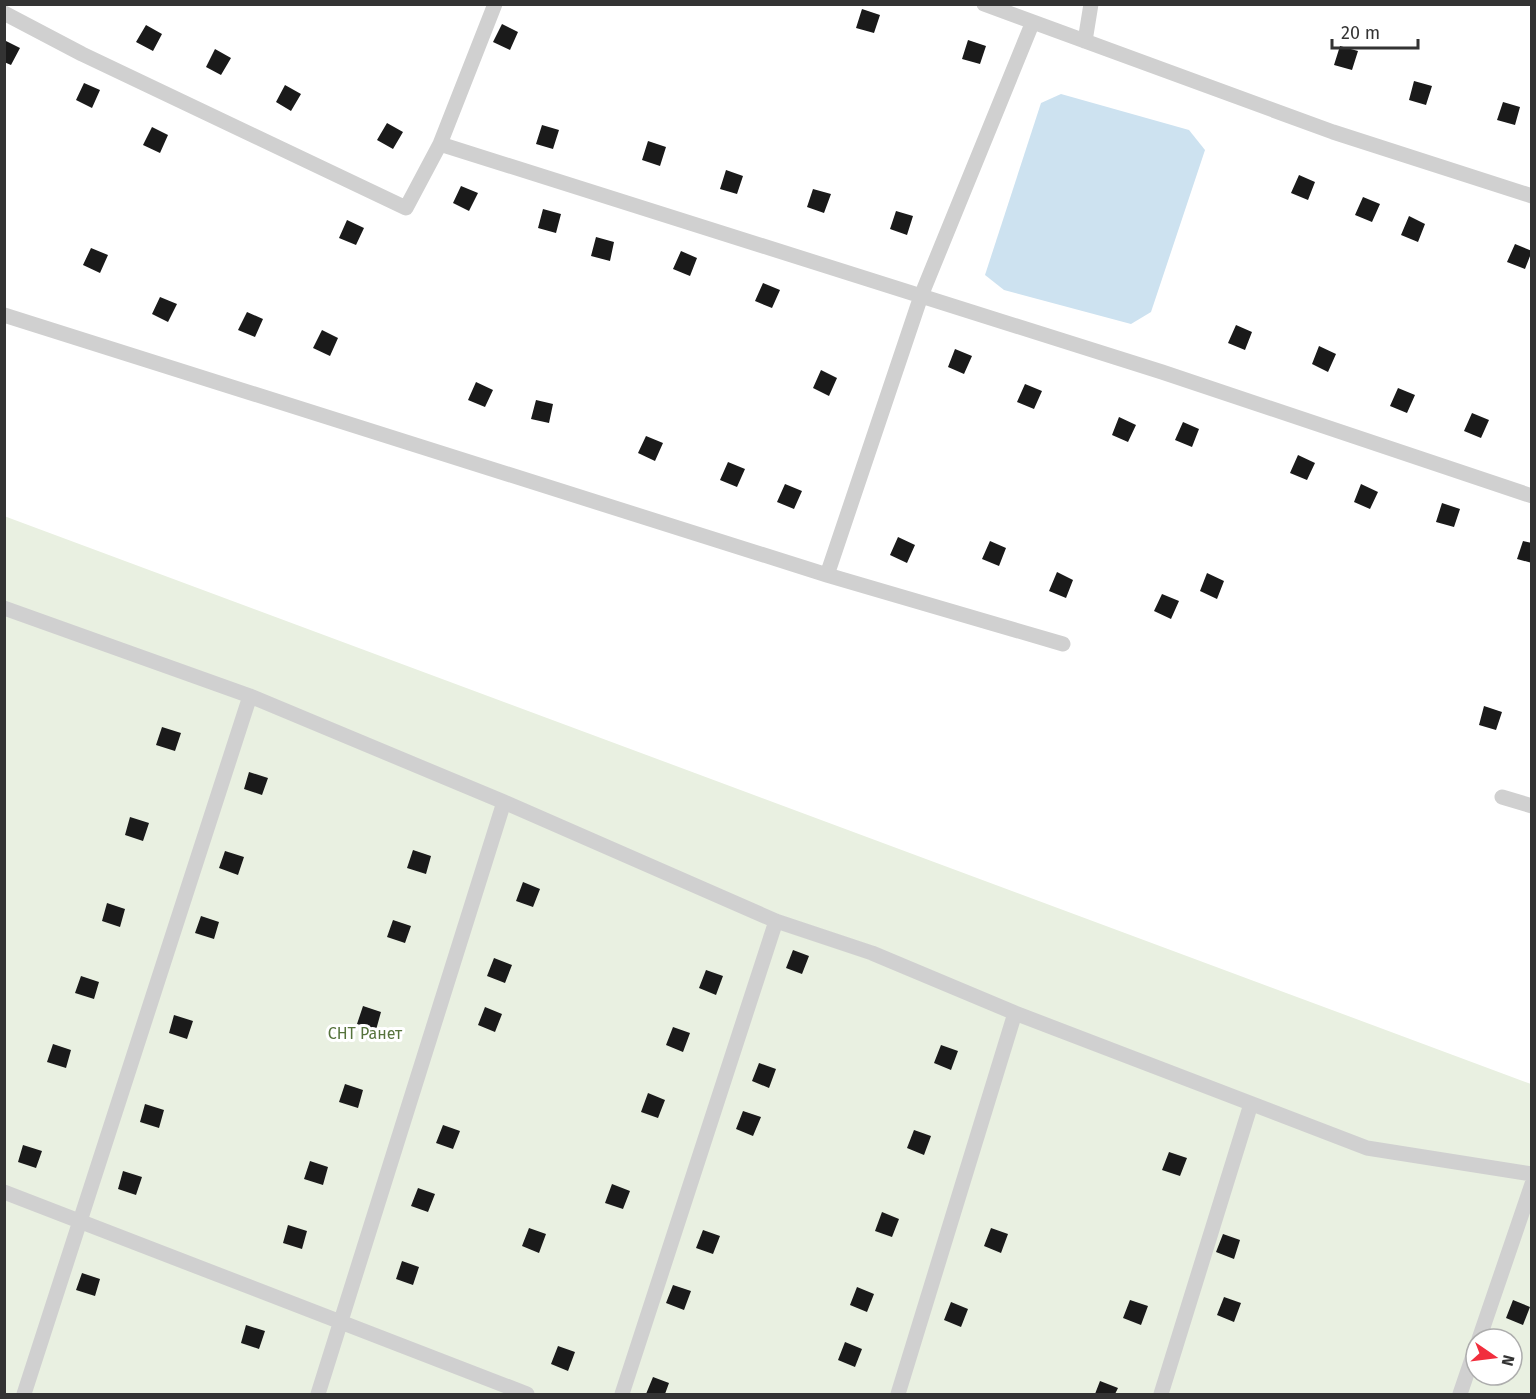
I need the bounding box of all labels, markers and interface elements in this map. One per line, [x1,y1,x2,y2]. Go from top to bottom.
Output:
scale bar [1332,12,1418,50]
text: 20 m [1341,22,1380,44]
park label: СНТ Ранет [328,1024,403,1043]
north arrow [1464,1327,1524,1387]
text: N [1498,1353,1519,1368]

